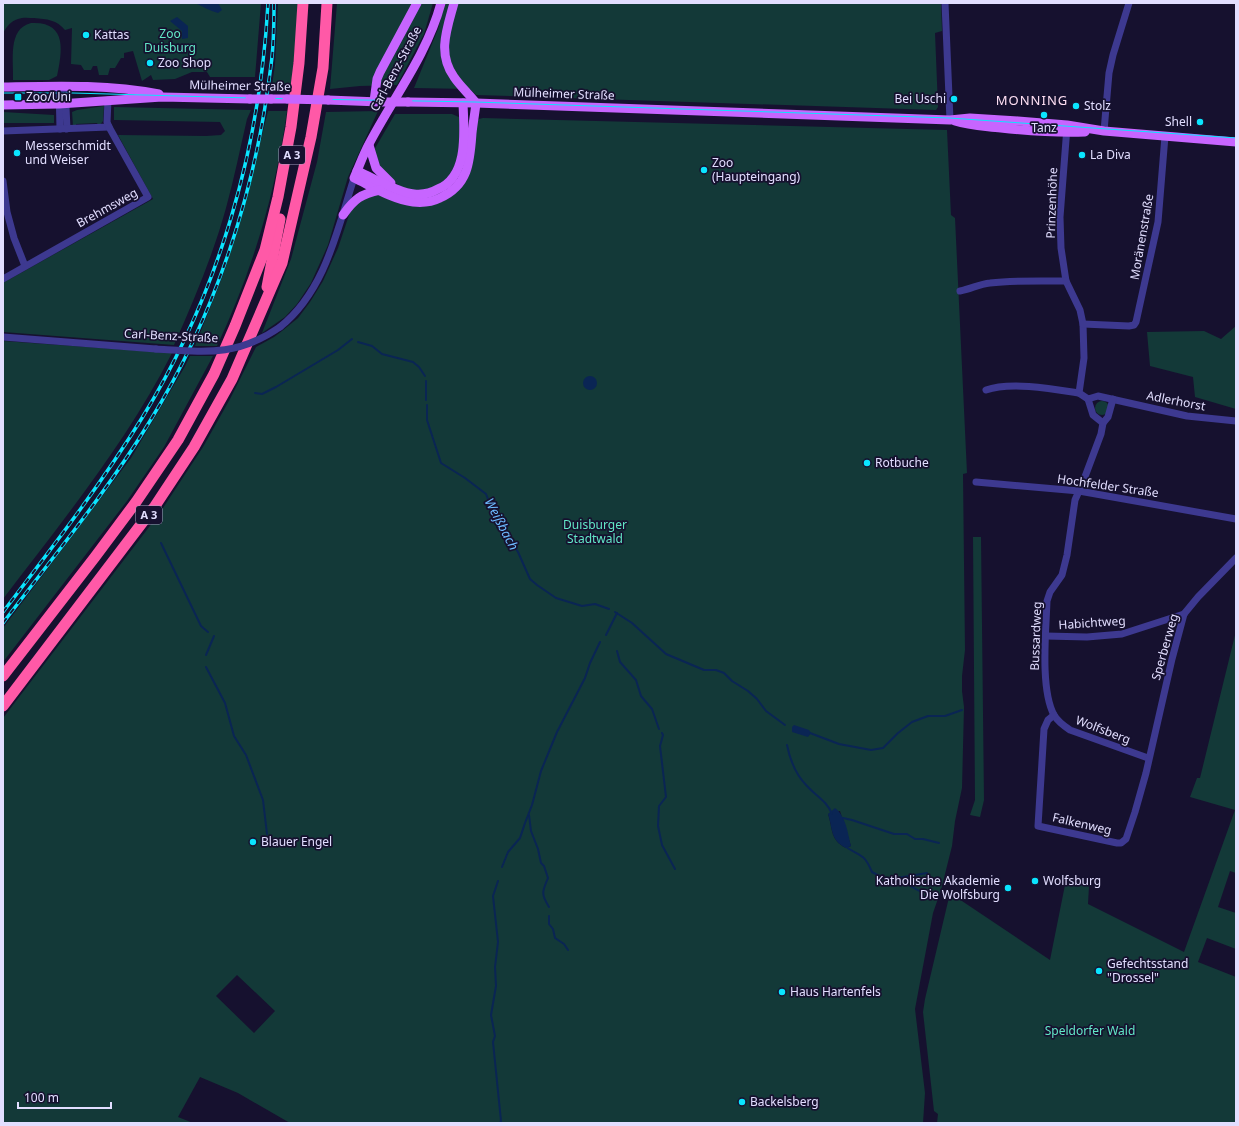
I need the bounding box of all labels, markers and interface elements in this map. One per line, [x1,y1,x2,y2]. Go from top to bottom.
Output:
street label: Carl-Benz-Straße [366,23,425,114]
park label: Zoo Duisburg [144,25,196,56]
place label: Kattas [94,26,130,43]
marker: Kattas [81,30,91,40]
place label: Zoo Shop [158,54,211,71]
marker: Zoo Shop [145,58,155,68]
street label: Mülheimer Straße [189,76,291,95]
street label: Mülheimer Straße [513,83,615,104]
place label: Zoo/Uni [26,88,71,105]
place label: Bei Uschi [894,90,946,107]
district label: MONNING [996,91,1068,109]
marker: Zoo/Uni [13,92,23,102]
marker: Bei Uschi [949,94,959,104]
place label: Stolz [1084,97,1111,114]
marker: Stolz [1071,101,1081,111]
marker: Tanz [1039,110,1049,120]
place label: Shell [1165,113,1192,130]
marker: Shell [1195,117,1205,127]
place label: Tanz [1031,119,1057,136]
place label: Messerschmidt und Weiser [25,137,111,168]
road number: A 3 [279,146,305,164]
place label: La Diva [1090,146,1131,163]
marker: Messerschmidt und Weiser [12,148,22,158]
marker: La Diva [1077,150,1087,160]
place label: Zoo (Haupteingang) [712,154,801,185]
marker: Zoo (Haupteingang) [699,165,709,175]
street label: Prinzenhöhe [1042,167,1061,239]
street label: Brehmsweg [73,184,140,231]
street label: Moränenstraße [1126,192,1157,281]
street label: Carl-Benz-Straße [123,325,219,346]
street label: Adlerhorst [1145,386,1208,415]
place label: Rotbuche [875,454,929,471]
marker: Rotbuche [862,458,872,468]
street label: Hochfelder Straße [1056,470,1160,501]
water label: Weißbach [481,495,523,553]
road number: A 3 [136,506,162,524]
park label: Duisburger Stadtwald [563,516,627,547]
street label: Bussardweg [1026,601,1045,671]
street label: Habichtweg [1058,612,1126,633]
street label: Sperberweg [1147,612,1182,682]
street label: Wolfsberg [1073,711,1133,748]
street label: Falkenweg [1051,808,1113,839]
place label: Blauer Engel [261,833,332,850]
marker: Blauer Engel [248,837,258,847]
place label: Katholische Akademie Die Wolfsburg [876,872,1000,903]
place label: Wolfsburg [1043,872,1101,889]
marker: Wolfsburg [1030,876,1040,886]
marker: Katholische Akademie Die Wolfsburg [1003,883,1013,893]
place label: Gefechtsstand "Drossel" [1107,955,1188,986]
marker: Gefechtsstand "Drossel" [1094,966,1104,976]
place label: Haus Hartenfels [790,983,881,1000]
marker: Haus Hartenfels [777,987,787,997]
park label: Speldorfer Wald [1045,1022,1135,1039]
scale bar [18,1084,111,1110]
text: 100 m [24,1089,59,1106]
place label: Backelsberg [750,1093,819,1110]
marker: Backelsberg [737,1097,747,1107]

